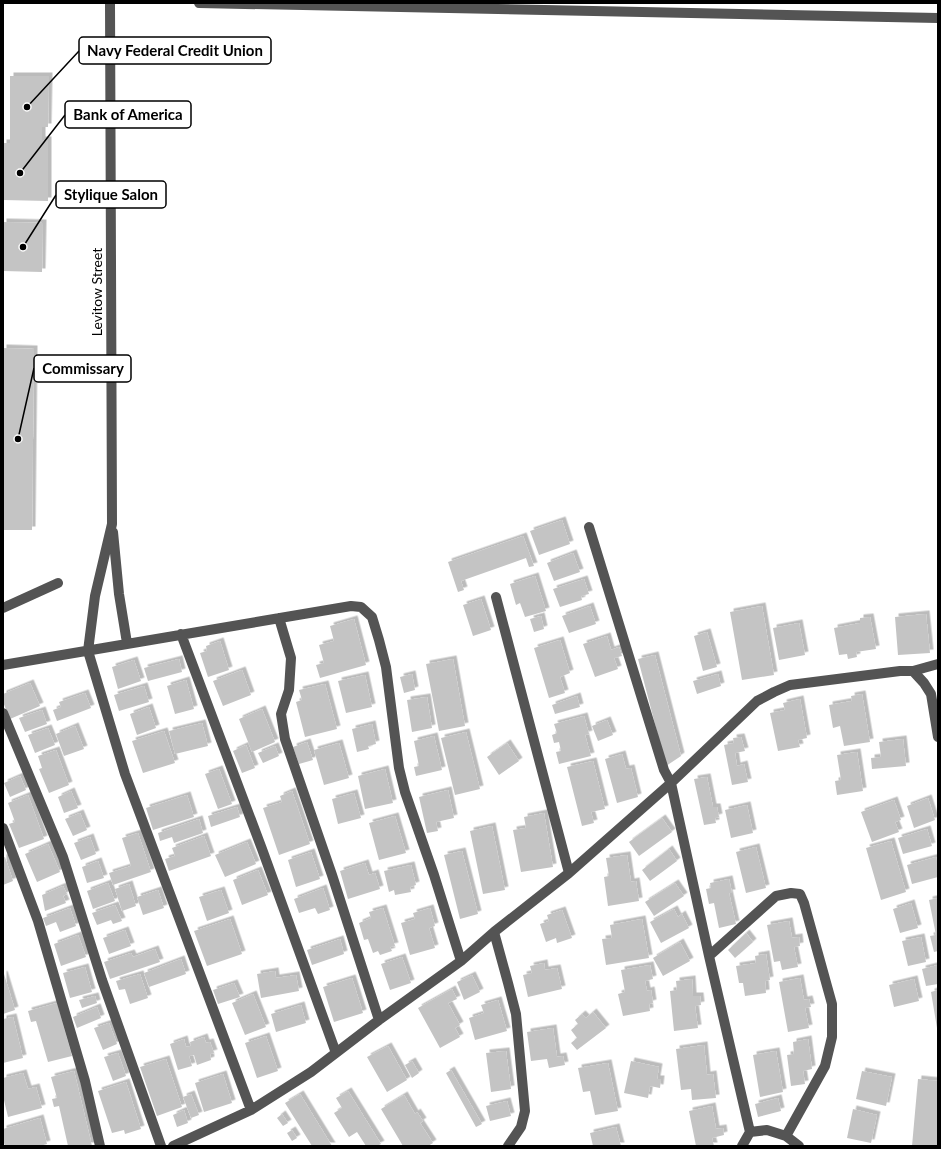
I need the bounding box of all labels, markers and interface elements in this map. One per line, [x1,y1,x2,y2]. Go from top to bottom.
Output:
callout: Navy Federal Credit Union [79,37,271,64]
text: Navy Federal Credit Union [87,41,263,59]
callout: Bank of America [65,101,191,128]
text: Bank of America [73,105,183,123]
callout: Stylique Salon [56,181,166,208]
text: Stylique Salon [64,185,158,203]
street label: Levitow Street [88,248,105,336]
callout: Commissary [34,355,131,382]
text: Commissary [42,359,124,377]

